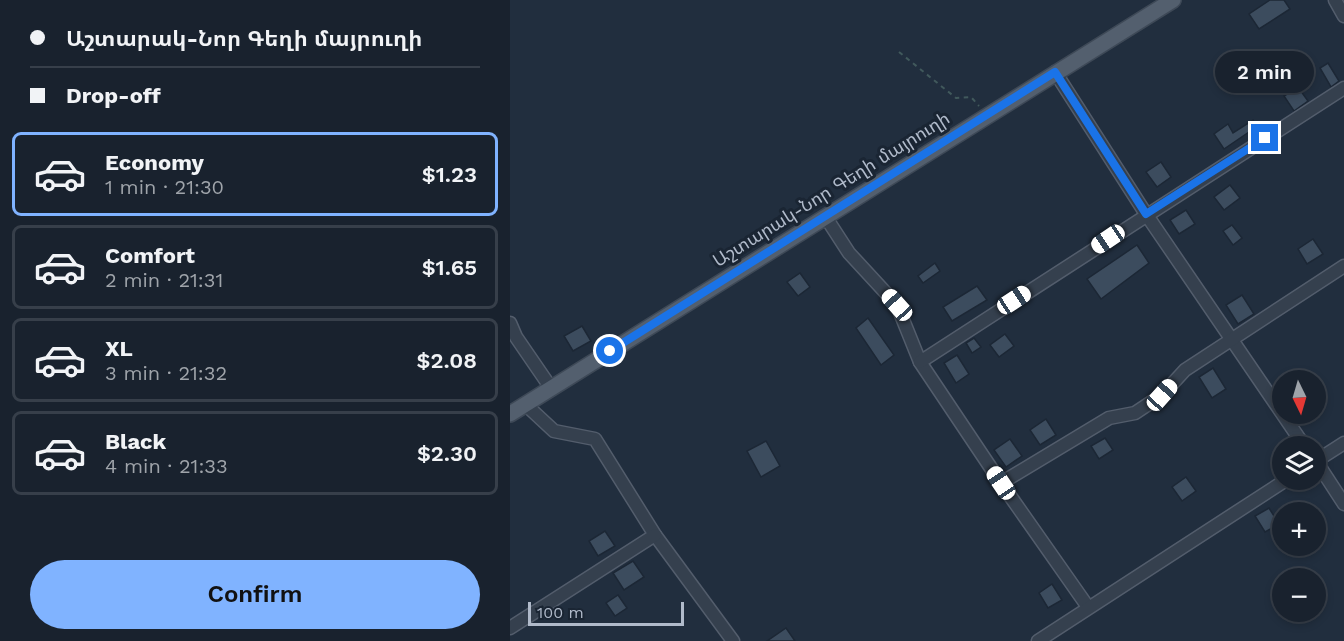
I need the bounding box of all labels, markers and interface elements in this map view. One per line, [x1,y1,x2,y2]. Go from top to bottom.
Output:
text: Աշտարակ-Նոր Գեղի մայրուղի [66,26,422,51]
callout: 2 min [1216,51,1314,93]
text: 2 min [1237,60,1292,84]
text: Drop-off [66,83,161,108]
street label: Աշտարակ-Նոր Գեղի մայրուղի [709,107,953,271]
route end [1251,124,1278,151]
icon: car [33,147,87,201]
text: Economy [105,150,204,175]
text: $1.23 [422,162,477,187]
text: 1 min · 21:30 [105,175,224,199]
car [1088,221,1128,257]
icon: car [33,240,87,294]
text: Comfort [105,243,195,268]
text: $1.65 [422,255,477,280]
text: 2 min · 21:31 [105,268,223,292]
car [994,283,1034,317]
car [878,286,916,324]
icon: car [33,333,87,387]
text: XL [105,336,133,361]
route start [596,337,623,364]
text: $2.08 [416,348,477,373]
text: 3 min · 21:32 [105,361,227,385]
north arrow [1272,370,1326,424]
map controls [1272,370,1326,622]
car [1143,376,1181,414]
icon: car [33,426,87,480]
text: Black [105,429,166,454]
button: layers [1272,436,1326,490]
text: $2.30 [417,441,477,466]
text: 4 min · 21:33 [105,454,228,478]
car [983,463,1019,503]
button: + [1272,502,1326,556]
button: Confirm [30,560,480,629]
button: − [1272,568,1326,622]
scale bar [528,599,684,626]
text: 100 m [537,603,584,622]

